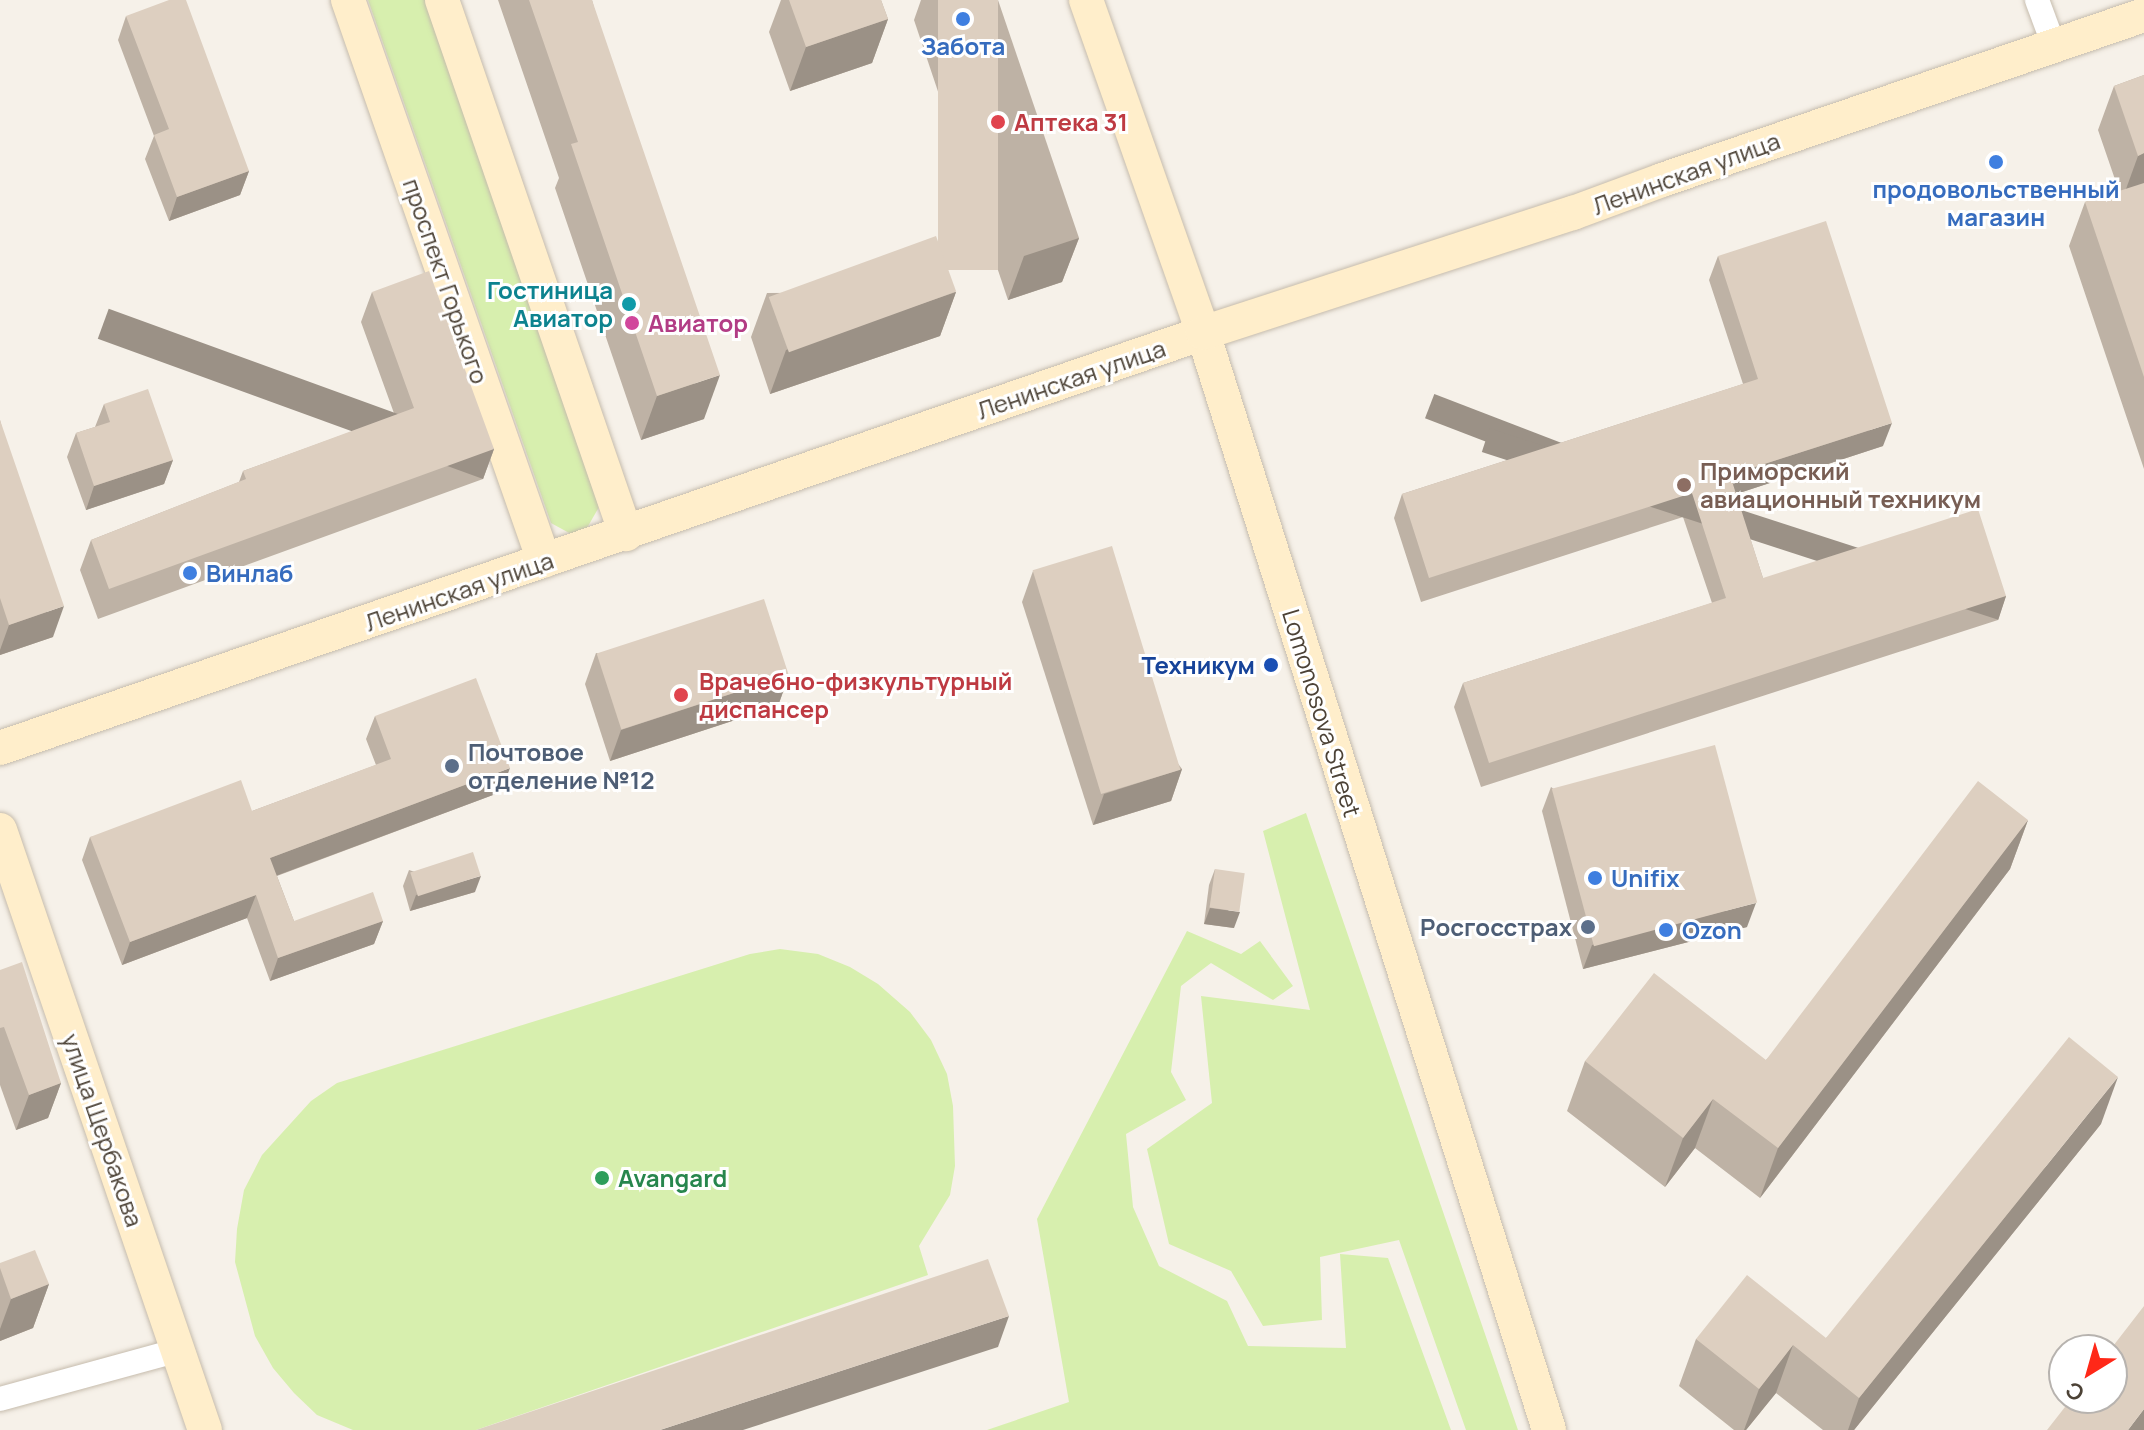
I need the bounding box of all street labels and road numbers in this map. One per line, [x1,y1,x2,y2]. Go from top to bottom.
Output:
street label: Ленинская улица [1588,126,1784,220]
street label: проспект Горького [397,175,495,387]
street label: Ленинская улица [973,333,1169,425]
street label: Ленинская улица [361,545,557,637]
street label: Lomonosova Street [1277,606,1367,820]
street label: улица Щербакова [56,1030,150,1230]

